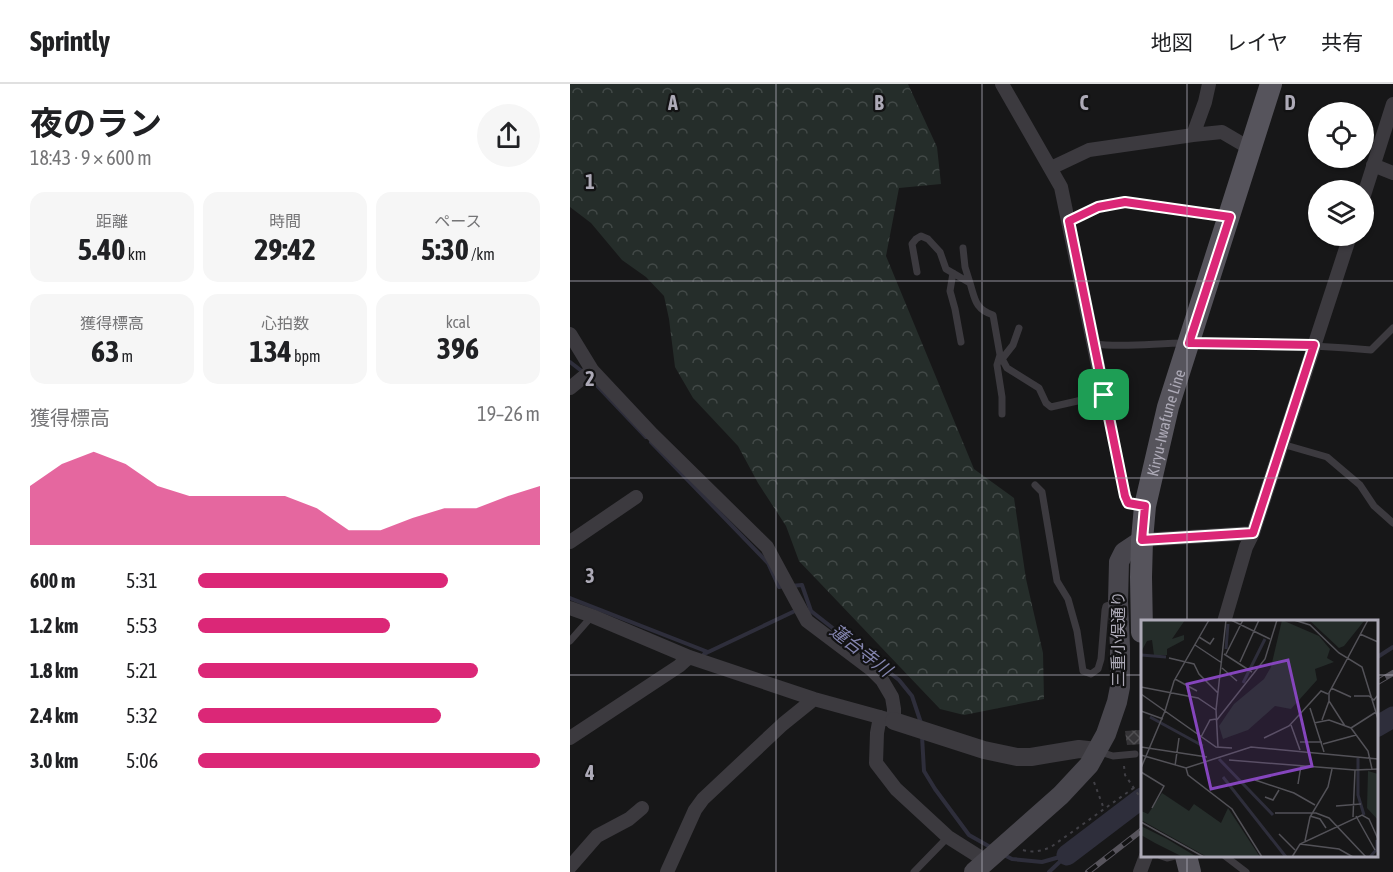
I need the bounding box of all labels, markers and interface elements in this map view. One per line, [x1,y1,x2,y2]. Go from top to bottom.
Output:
text: Sprintly [30,25,110,57]
text: 地図 [1151,30,1193,54]
text: レイヤ [1226,30,1288,54]
text: 共有 [1321,30,1363,54]
text: A [667,91,678,114]
text: B [874,91,884,114]
text: C [1080,91,1089,114]
text: D [1284,91,1296,114]
map controls [1308,102,1374,246]
button: locate [1308,102,1374,168]
text: 夜のラン [30,104,162,142]
button: share [477,104,540,167]
text: 18:43 · 9 × 600 m [30,146,152,169]
text: 1 [585,170,595,193]
button: layers [1308,180,1374,246]
text: 距離 [96,212,128,230]
text: 時間 [269,212,301,230]
text: ペース [434,212,482,230]
text: 5.40 [78,232,125,266]
text: 29:42 [254,232,316,266]
text: 5:30 [421,232,469,266]
text: km [125,245,146,263]
text: /km [469,245,495,263]
text: kcal [446,313,470,331]
text: 獲得標高 [80,314,144,332]
text: 心拍数 [261,314,309,332]
text: 396 [437,331,479,365]
text: 63 [91,334,119,368]
text: 134 [249,334,292,368]
text: m [119,347,133,365]
text: bpm [292,347,321,365]
text: 2 [585,367,595,390]
street label: Kiryu-Iwafune Line [1143,367,1188,478]
pin [1078,369,1129,420]
icon: arrive [1087,378,1120,411]
text: 19–26 m [477,402,540,425]
text: 獲得標高 [30,406,110,429]
text: 3 [585,564,595,587]
text: 600 m [30,569,75,592]
text: 5:31 [126,569,158,592]
street label: 三重小俣通り [1109,591,1127,687]
text: 1.2 km [30,614,78,637]
text: 5:53 [126,614,158,637]
water label: 蓮台寺川 [826,620,897,682]
inset map [1141,620,1378,857]
text: 1.8 km [30,659,78,682]
text: 5:21 [126,659,158,682]
text: 2.4 km [30,704,78,727]
text: 5:32 [126,704,158,727]
text: 3.0 km [30,749,78,772]
text: 5:06 [126,749,158,772]
text: 4 [584,761,595,784]

